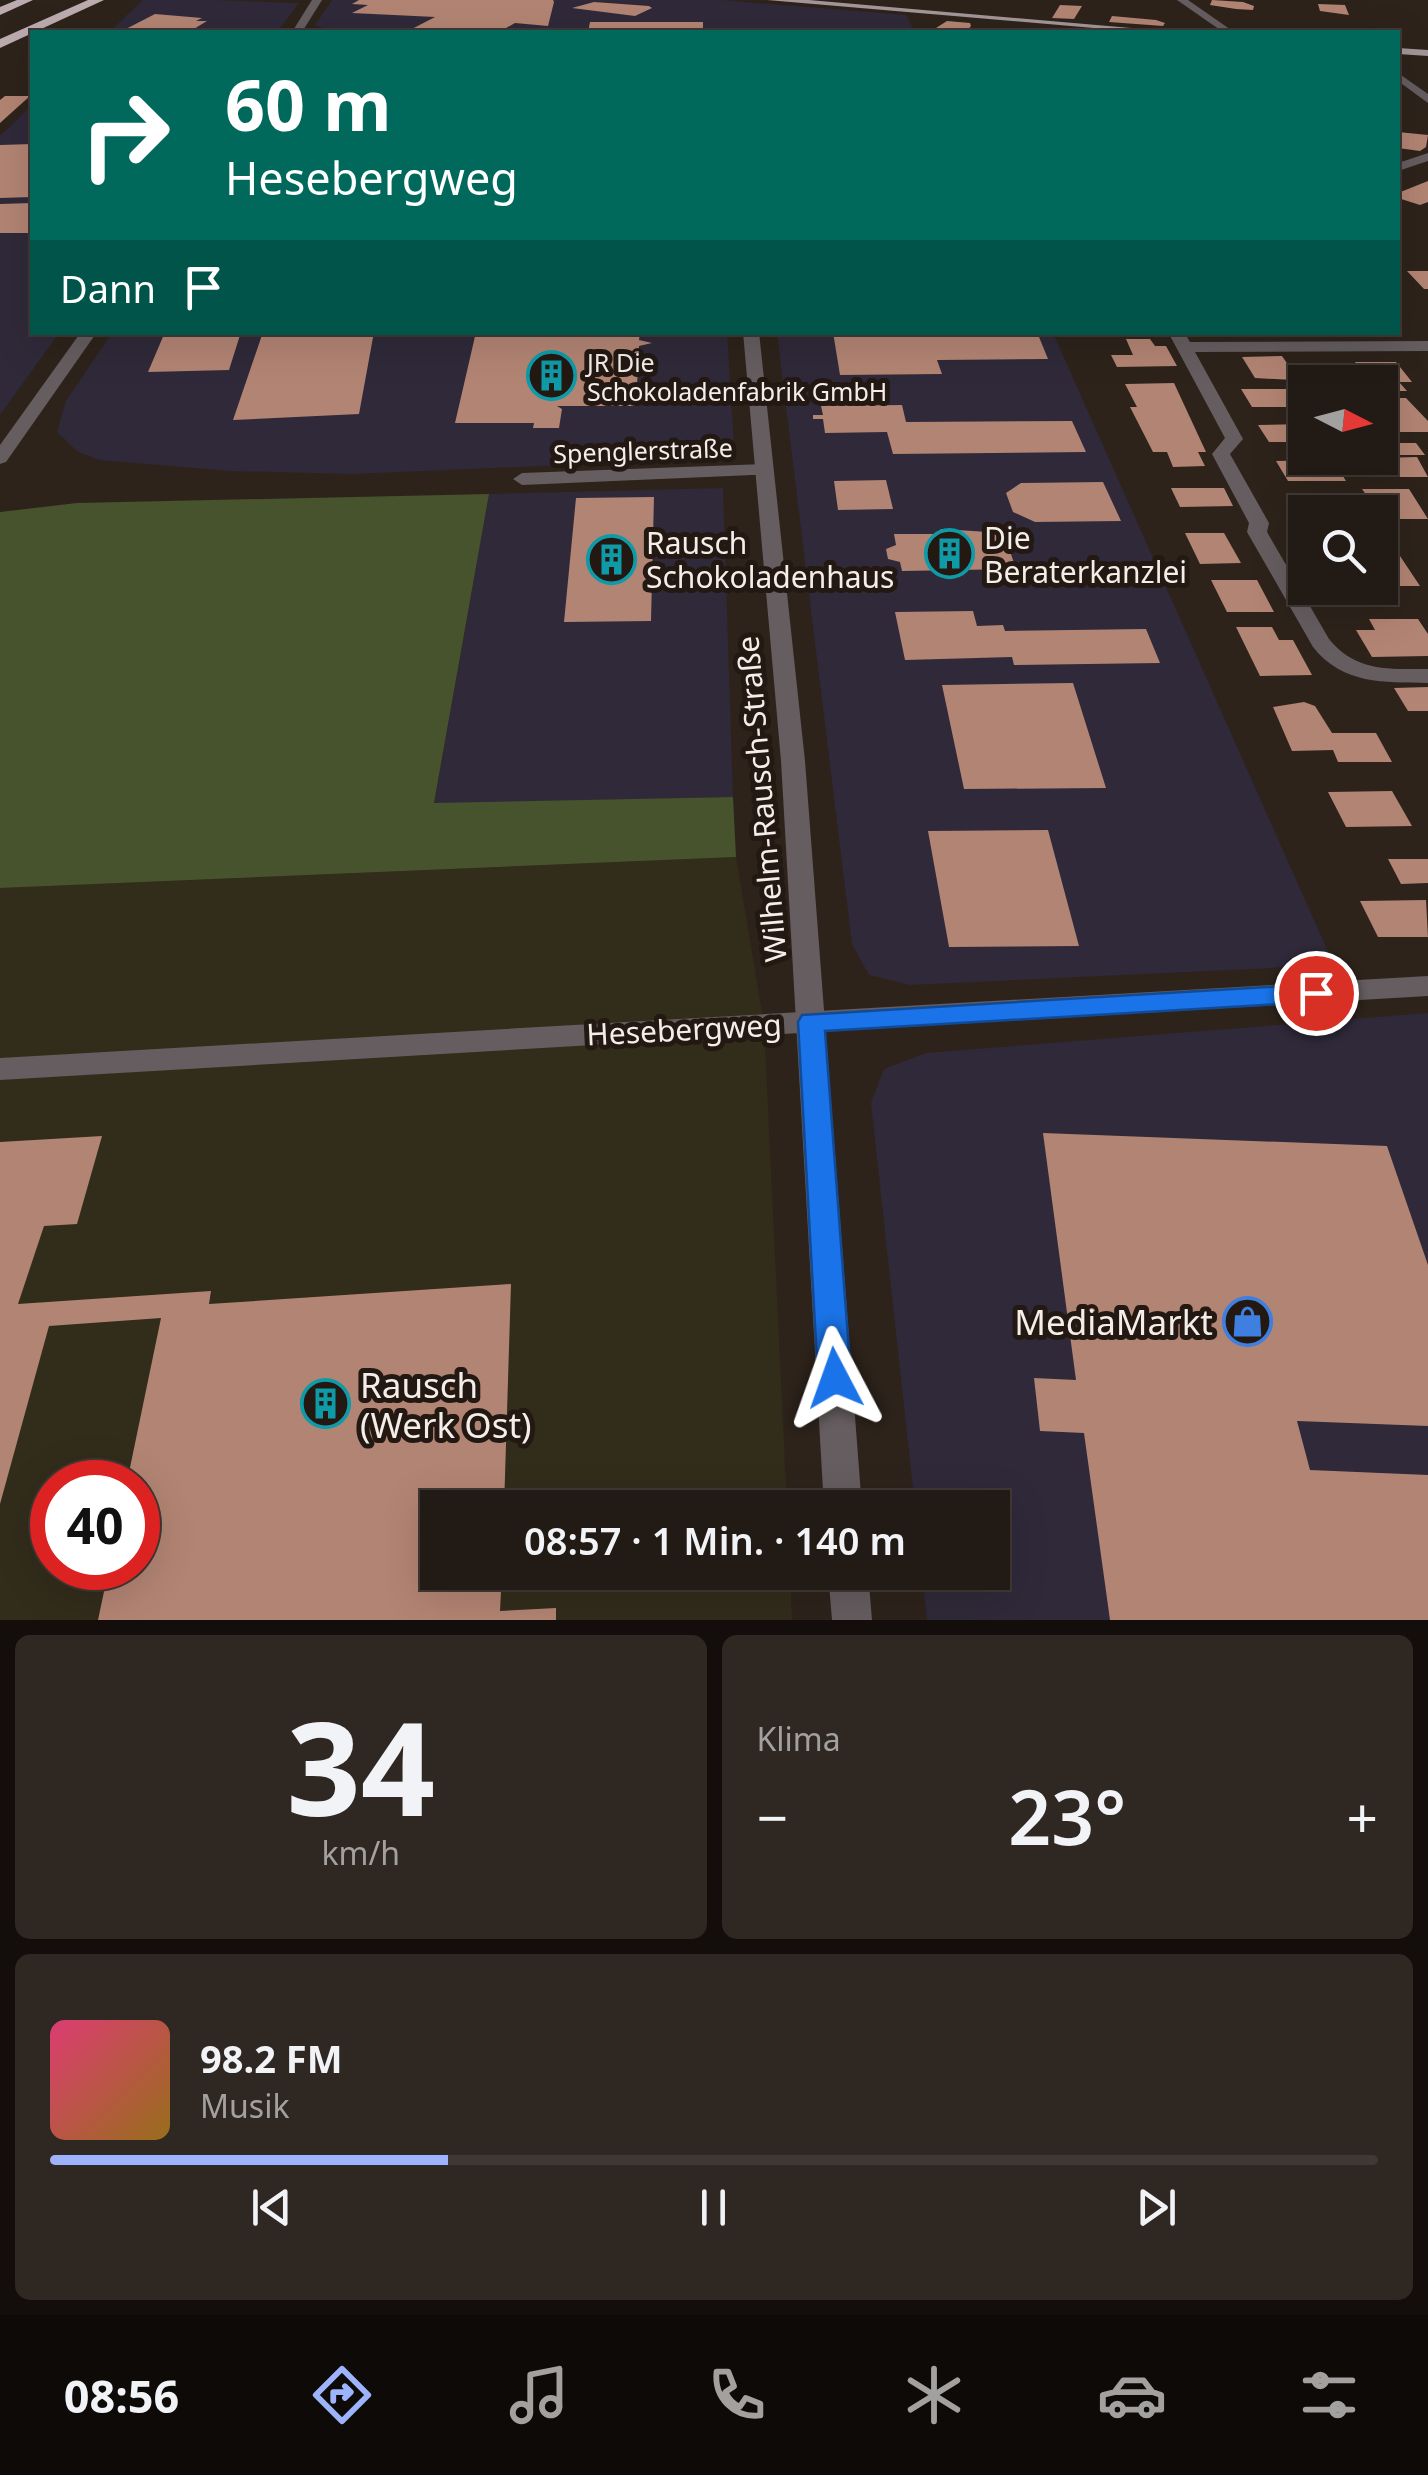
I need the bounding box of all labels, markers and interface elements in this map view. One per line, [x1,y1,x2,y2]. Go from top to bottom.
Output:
text: 60 m [225,56,392,152]
icon: right [60,70,190,200]
text: Hesebergweg [225,147,518,208]
icon: arrive [176,260,231,315]
text: Dann [60,262,156,314]
place label: JR Die Schokoladenfabrik GmbH [585,345,887,408]
building icon: JR Die Schokoladenfabrik GmbH [526,350,578,402]
north arrow [1288,365,1398,475]
map controls [1288,365,1398,605]
street label: Spenglerstraße [553,430,733,470]
button: search [1288,495,1398,605]
place label: Die Beraterkanzlei [984,517,1187,592]
place label: Rausch Schokoladenhaus [646,522,895,597]
building icon: Die Beraterkanzlei [923,528,975,580]
building icon: Rausch Schokoladenhaus [585,533,637,585]
street label: Wilhelm-Rausch-Straße [726,634,796,964]
pin [1274,951,1359,1036]
icon: arrive [1289,966,1344,1021]
street label: Hesebergweg [585,1003,783,1055]
shop icon: MediaMarkt [1222,1295,1274,1347]
place label: MediaMarkt [1014,1298,1213,1345]
position arrow [783,1326,887,1430]
place label: Rausch (Werk Ost) [360,1361,532,1448]
building icon: Rausch (Werk Ost) [299,1378,351,1430]
speed limit sign: 40 [30,1460,160,1590]
text: 08:57 · 1 Min. · 140 m [524,1514,906,1566]
text: 34 [286,1677,435,1854]
text: Klima [757,1717,841,1760]
text: 23° [1008,1765,1126,1867]
text: − [757,1779,788,1854]
text: + [1347,1779,1378,1854]
text: km/h [321,1831,400,1874]
text: 98.2 FM [200,2032,342,2084]
text: Musik [200,2084,289,2127]
icon: previous [244,2180,299,2235]
icon: pause [686,2180,741,2235]
icon: next [1129,2180,1184,2235]
icon: directions [307,2360,377,2430]
icon: music [504,2360,574,2430]
icon: phone [702,2360,772,2430]
icon: climate [899,2360,969,2430]
icon: car [1097,2360,1167,2430]
icon: filters [1294,2360,1364,2430]
text: 08:56 [64,2365,179,2426]

